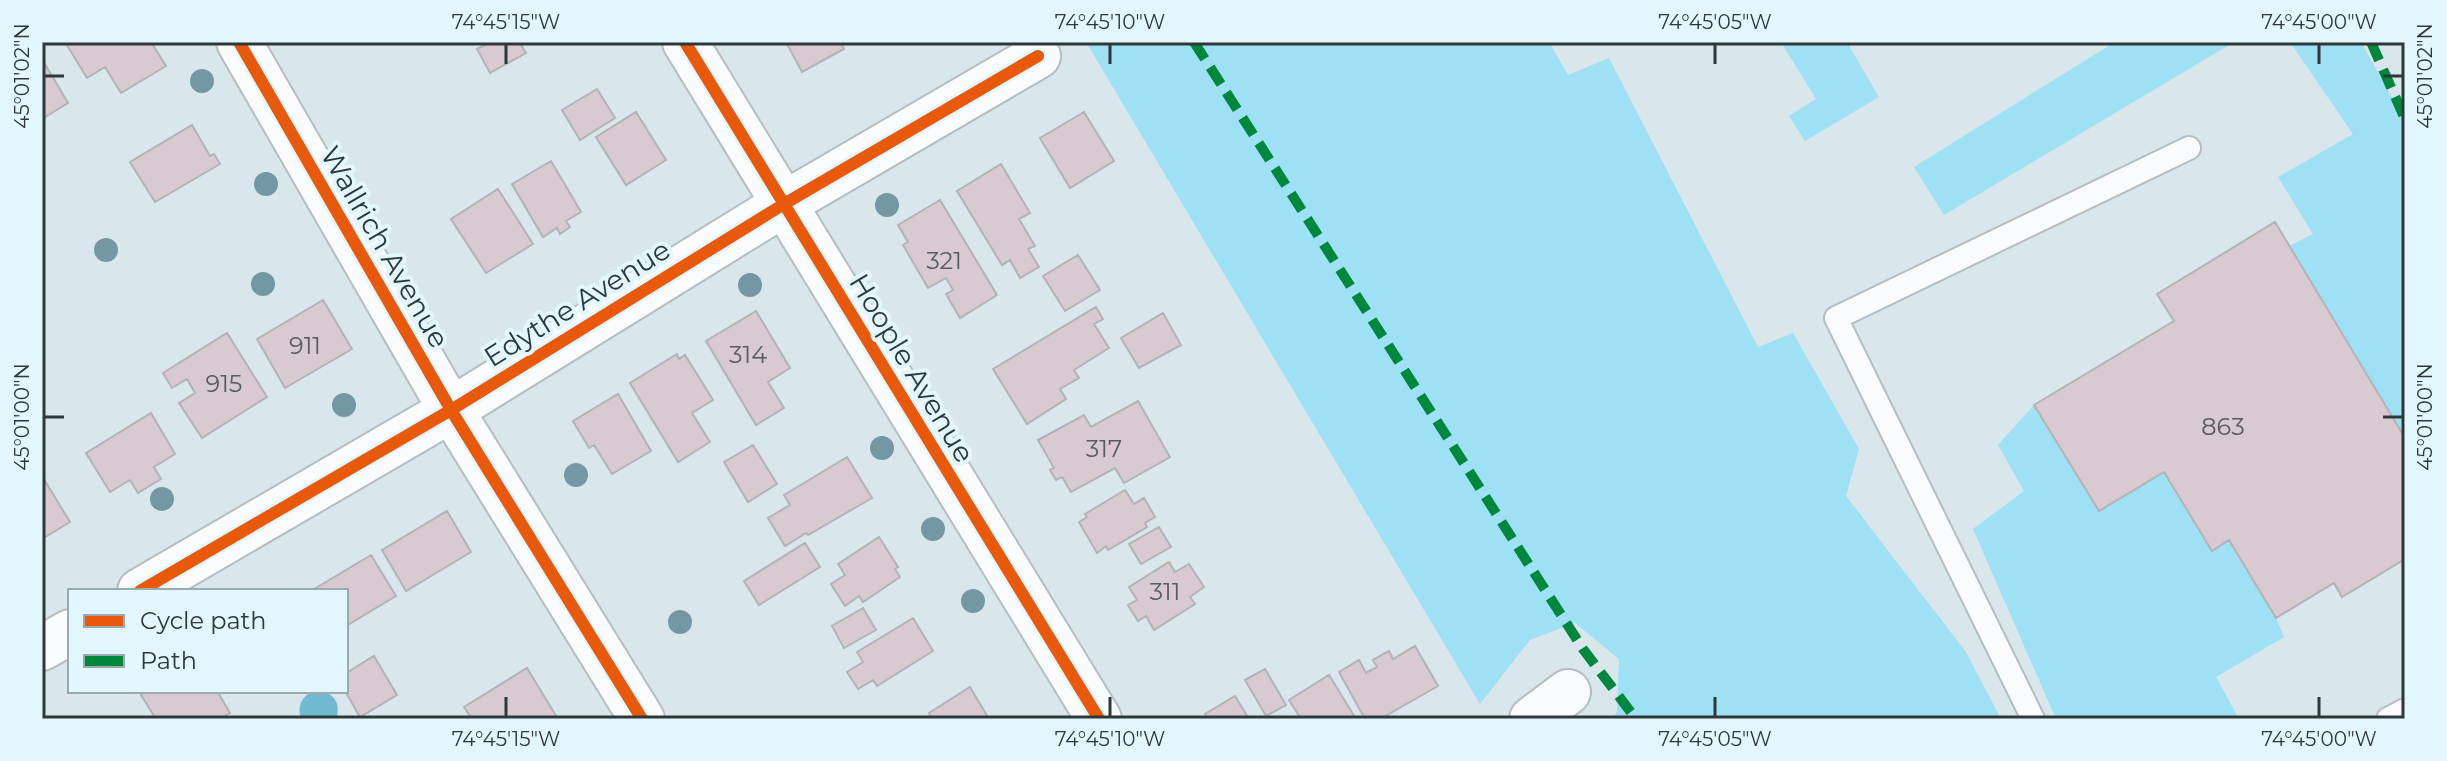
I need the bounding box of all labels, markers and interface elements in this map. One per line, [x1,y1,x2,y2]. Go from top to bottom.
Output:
text: 74°45'15"W [452,10,560,34]
text: 74°45'10"W [1055,10,1165,34]
text: 74°45'05"W [1658,10,1772,34]
text: 74°45'00"W [2261,10,2377,34]
text: 45°01'02"N [10,23,34,129]
text: 45°01'02"N [2413,23,2437,129]
street label: Wallrich Avenue [313,140,457,354]
street label: Edythe Avenue [478,232,676,374]
house number: 321 [926,246,962,275]
street label: Hoople Avenue [842,267,982,469]
house number: 911 [289,331,321,360]
house number: 314 [729,340,767,369]
text: 45°01'00"N [10,363,34,471]
text: 45°01'00"N [2413,363,2437,471]
house number: 915 [206,369,242,398]
house number: 863 [2201,412,2245,441]
house number: 317 [1086,434,1122,463]
house number: 311 [1150,577,1180,606]
legend [68,589,348,693]
text: Cycle path [140,606,267,635]
text: Path [140,646,197,675]
text: 74°45'15"W [452,727,560,751]
text: 74°45'10"W [1055,727,1165,751]
text: 74°45'05"W [1658,727,1772,751]
text: 74°45'00"W [2261,727,2377,751]

